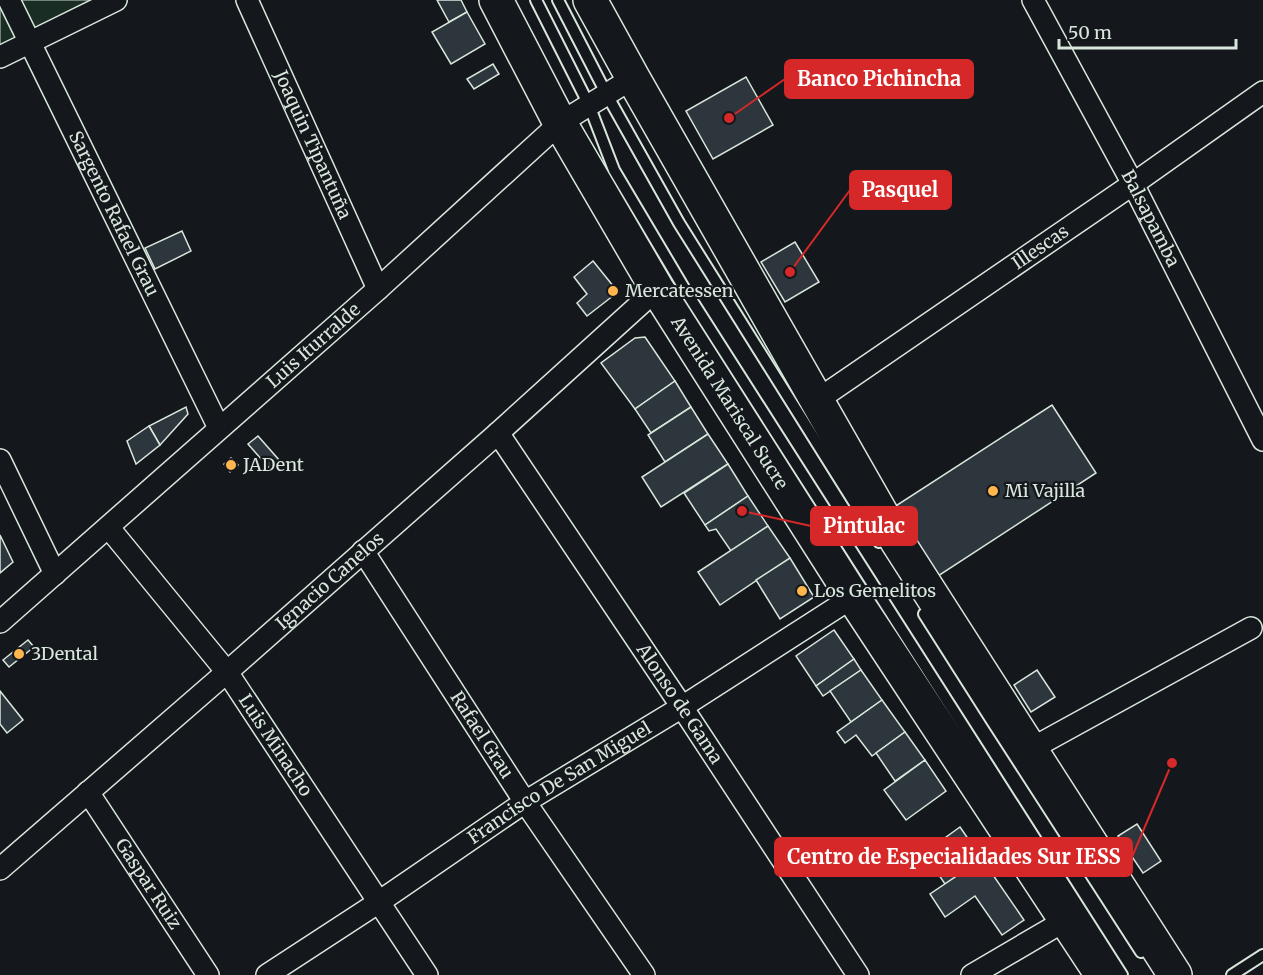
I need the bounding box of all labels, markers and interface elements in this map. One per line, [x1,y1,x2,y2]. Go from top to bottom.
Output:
scale bar [1059,12,1236,50]
text: 50 m [1068,21,1112,44]
callout: Banco Pichincha [785,60,973,98]
street label: Joaquin Tipantuña [269,66,357,223]
text: Banco Pichincha [797,66,961,91]
street label: Sargento Rafael Grau [64,127,165,300]
street label: Balsapamba [1116,166,1185,271]
callout: Pasquel [850,171,951,209]
text: Pasquel [862,177,939,202]
street label: Illescas [1007,219,1073,274]
place label: Mercatessen [625,279,733,302]
marker: Mercatessen [606,284,620,298]
street label: Luis Iturralde [262,298,365,393]
street label: Avenida Mariscal Sucre [666,311,793,493]
place label: JADent [242,453,304,476]
marker: JADent [224,458,238,472]
place label: Mi Vajilla [1005,479,1086,502]
marker: Mi Vajilla [986,484,1000,498]
callout: Pintulac [811,507,917,545]
text: Pintulac [823,513,905,538]
street label: Ignacio Canelos [271,527,389,634]
place label: Los Gemelitos [814,579,936,602]
marker: Los Gemelitos [795,584,809,598]
street label: Alonso de Gama [631,638,728,768]
place label: 3Dental [31,642,99,665]
marker: 3Dental [12,647,26,661]
street label: Rafael Grau [446,687,519,783]
street label: Luis Minacho [234,690,318,800]
street label: Francisco De San Miguel [463,716,656,849]
street label: Gaspar Ruiz [111,834,187,934]
callout: Centro de Especialidades Sur IESS [775,838,1132,876]
text: Centro de Especialidades Sur IESS [787,844,1121,869]

